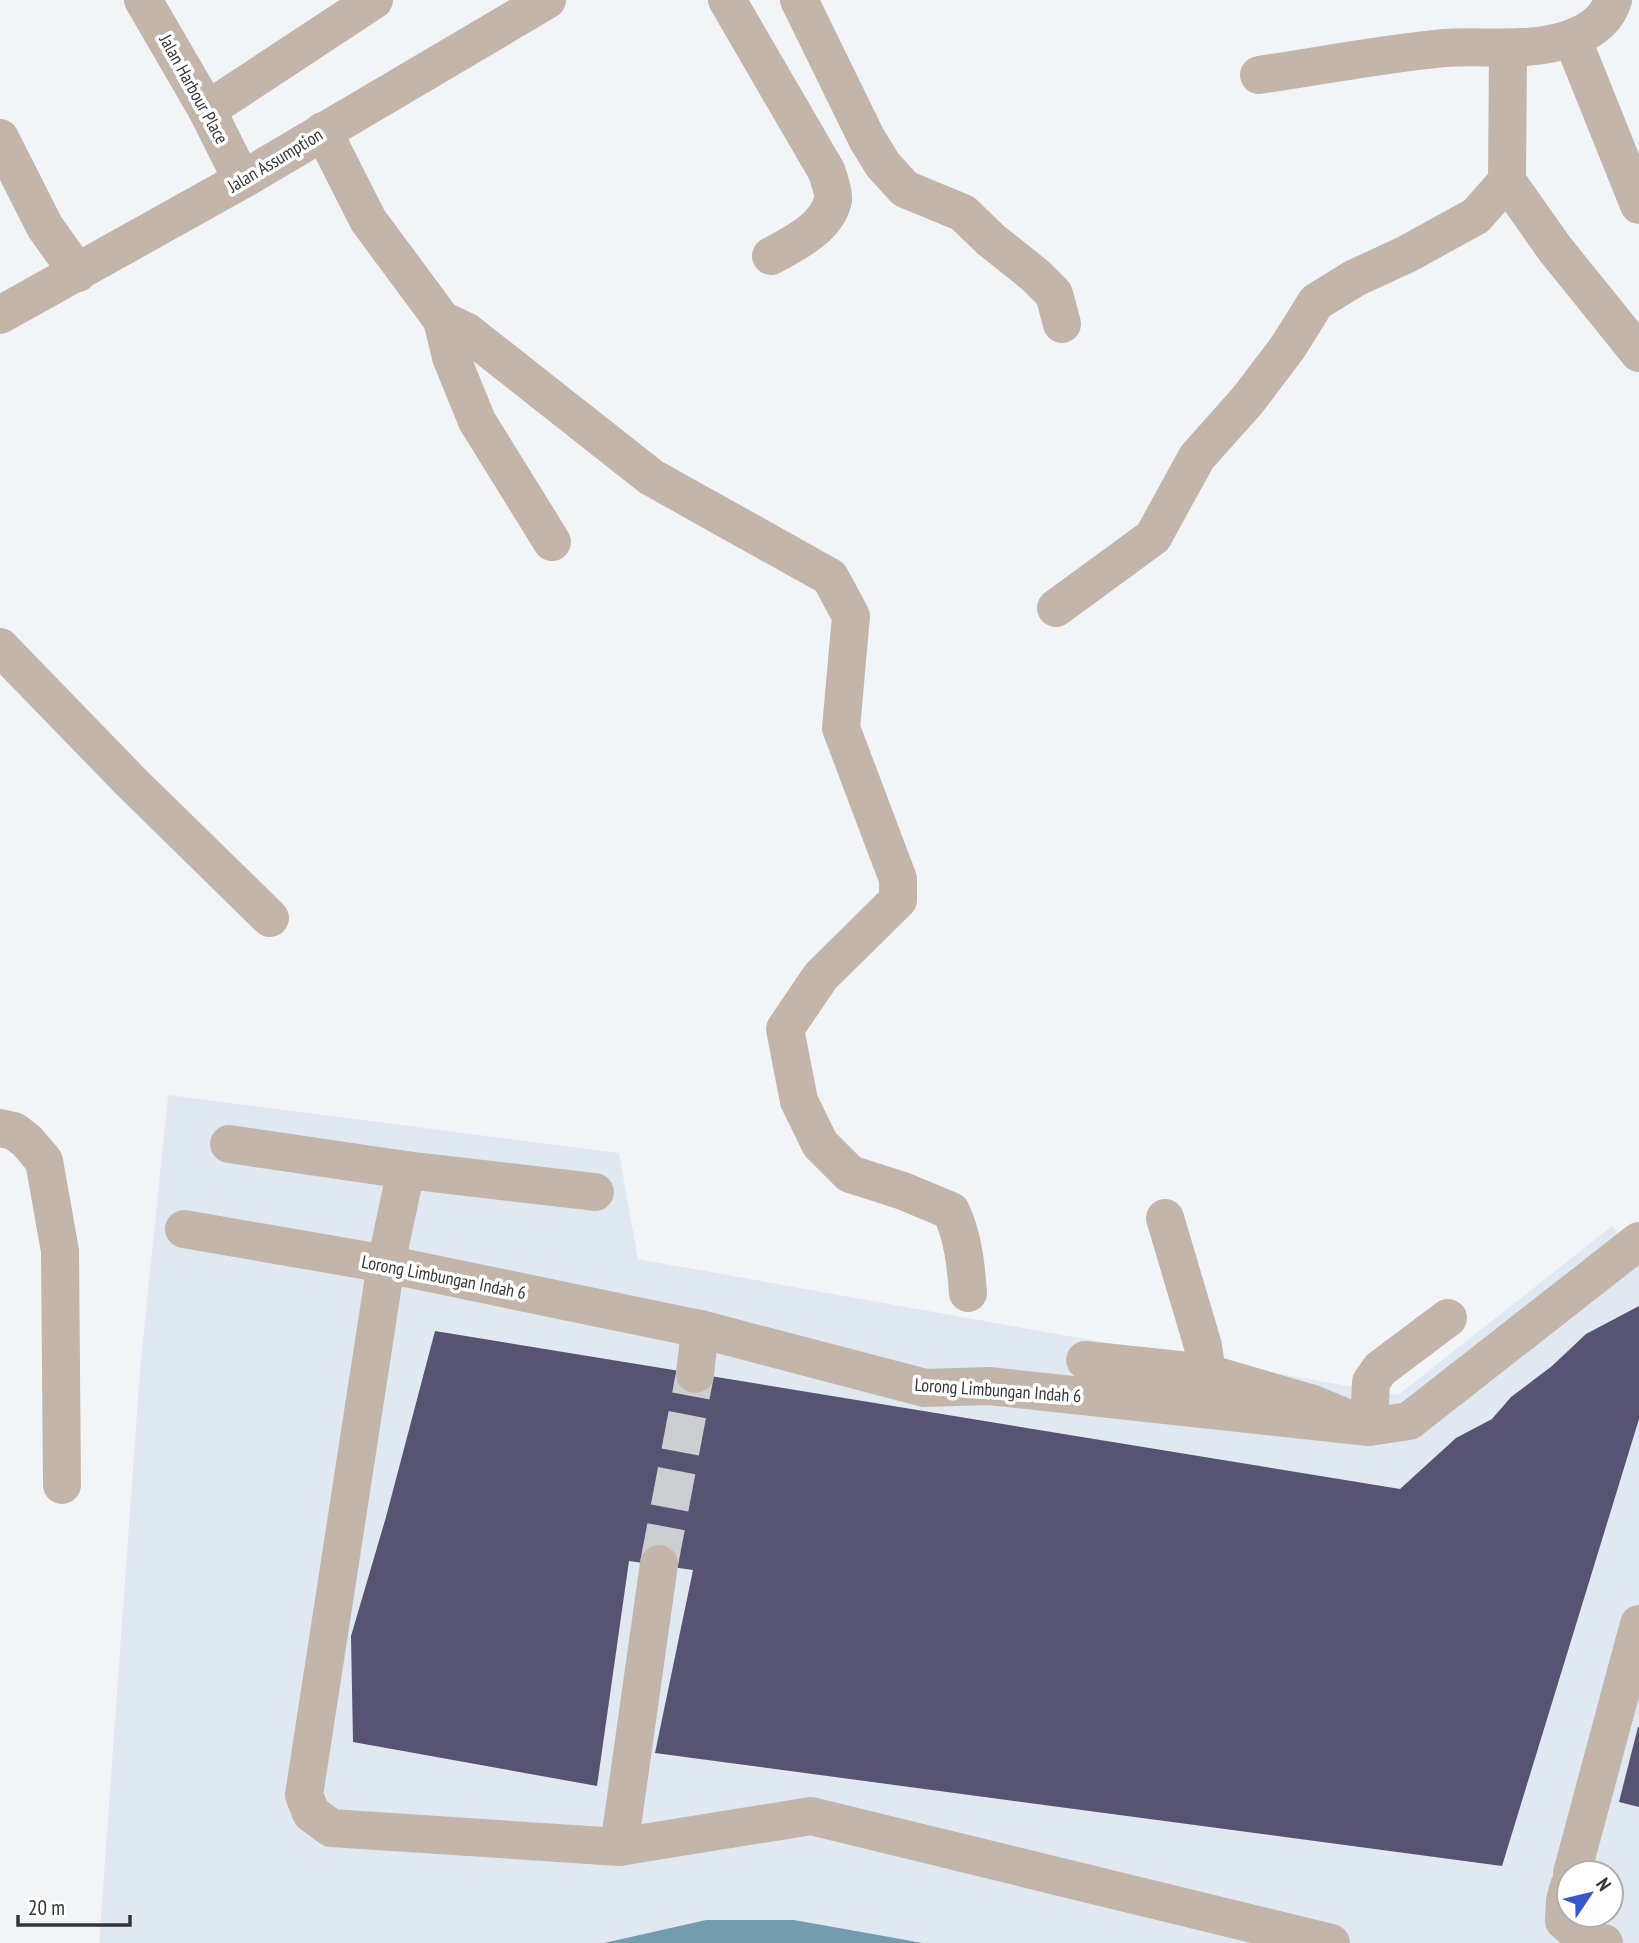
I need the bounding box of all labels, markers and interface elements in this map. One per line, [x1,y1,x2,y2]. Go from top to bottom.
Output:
street label: Jalan Harbour Place [154,29,234,148]
street label: Jalan Assumption [222,123,327,198]
street label: Lorong Limbungan Indah 6 [360,1250,528,1304]
street label: Lorong Limbungan Indah 6 [914,1373,1082,1407]
north arrow [1555,1859,1625,1929]
text: N [1591,1873,1617,1895]
scale bar [18,1884,130,1928]
text: 20 m [28,1894,65,1921]

